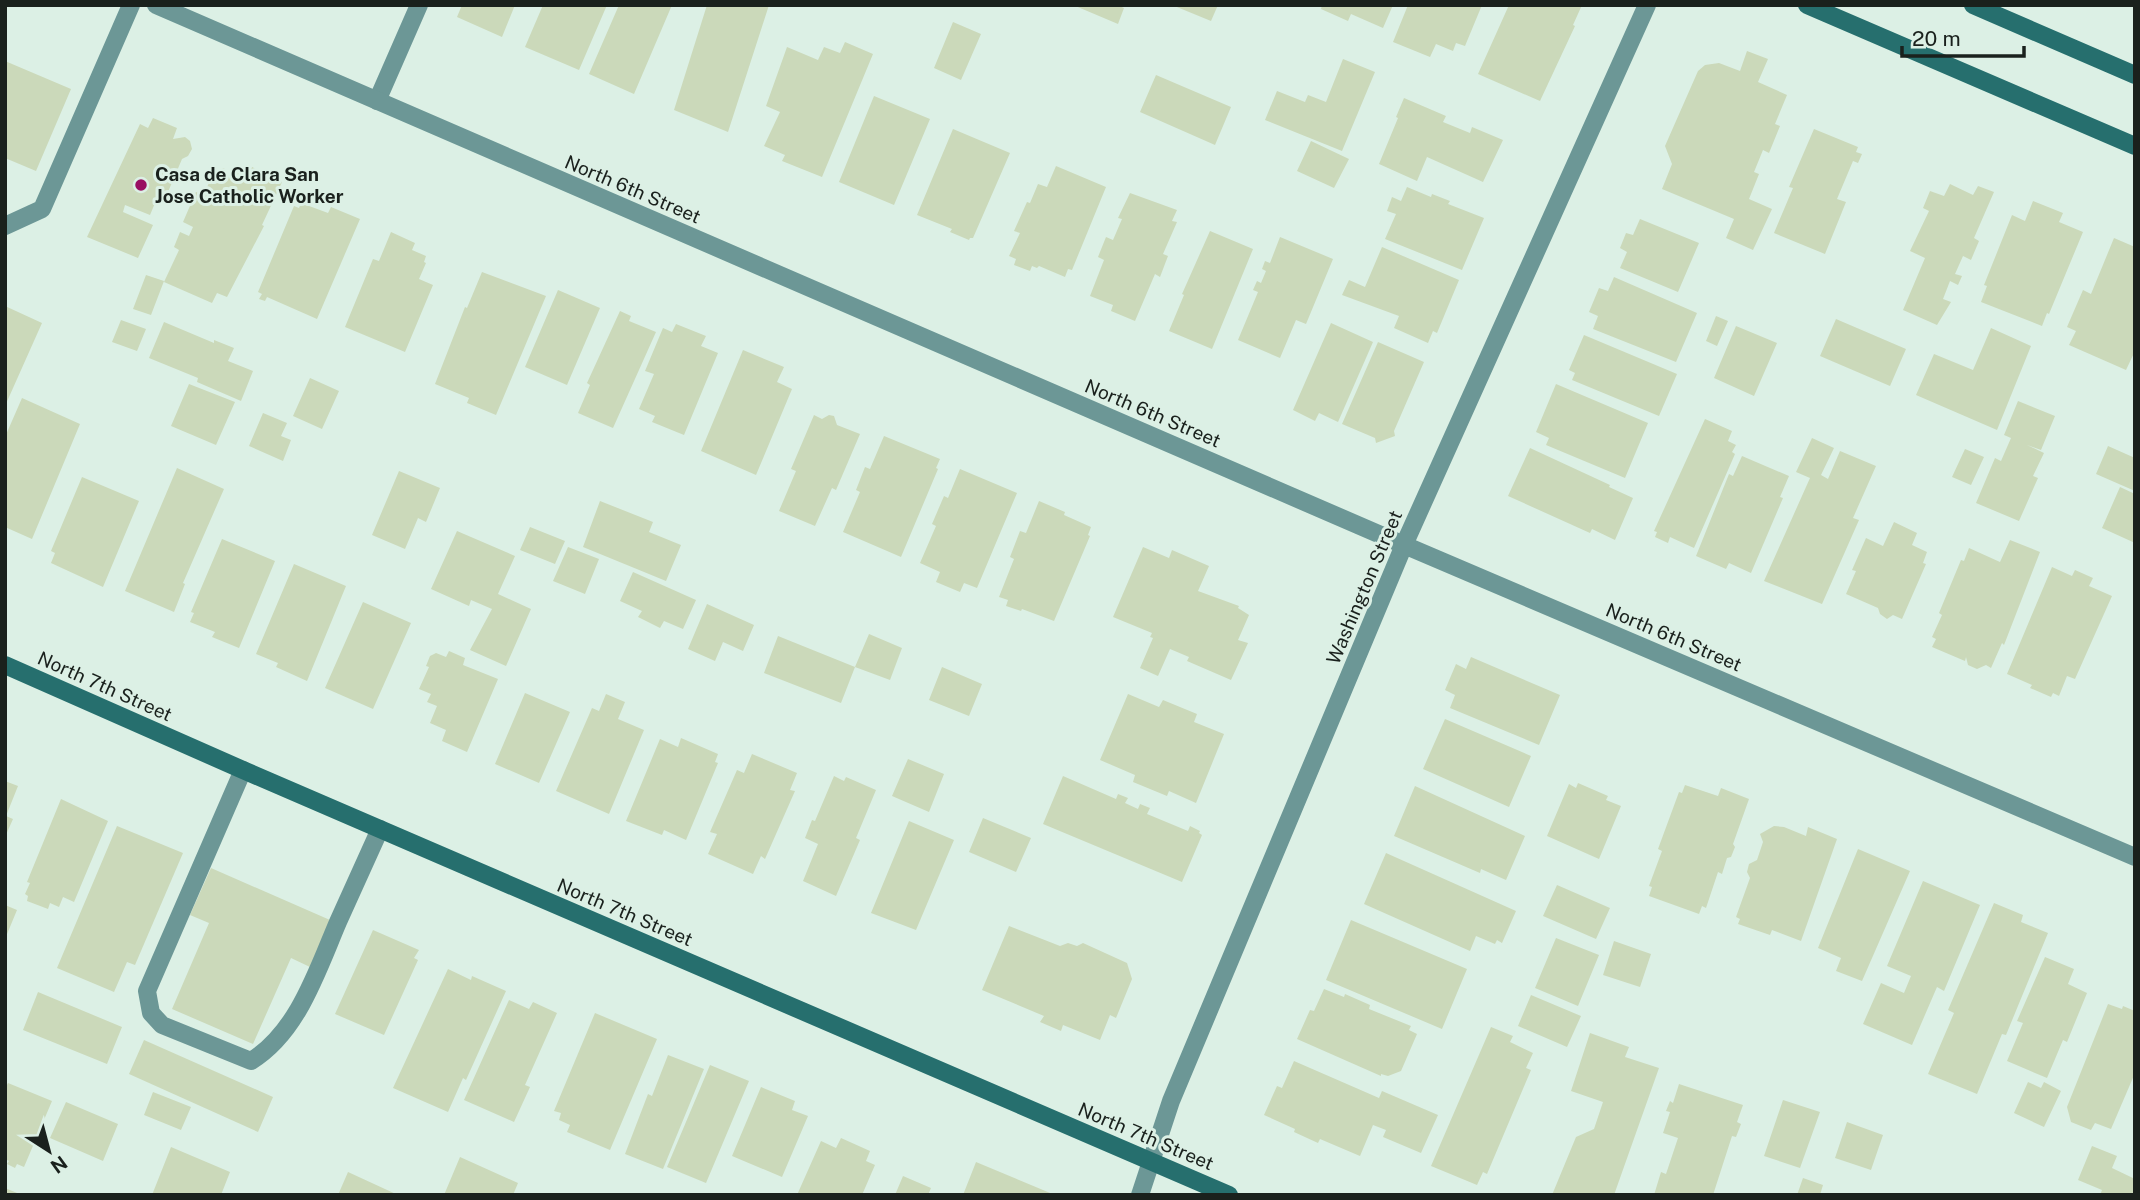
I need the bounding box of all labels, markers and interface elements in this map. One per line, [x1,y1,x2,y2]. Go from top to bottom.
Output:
scale bar [1902,14,2024,58]
text: 20 m [1912,26,1961,51]
street label: North 6th Street [562,150,704,228]
place label: Casa de Clara San Jose Catholic Worker [155,163,344,207]
marker: Casa de Clara San Jose Catholic Worker [133,177,149,193]
street label: North 6th Street [1082,374,1224,452]
street label: Washington Street [1322,507,1406,667]
street label: North 6th Street [1603,598,1745,676]
street label: North 7th Street [34,646,176,726]
street label: North 7th Street [554,874,696,950]
street label: North 7th Street [1075,1098,1217,1174]
north arrow [14,1116,84,1186]
text: N [47,1151,71,1178]

